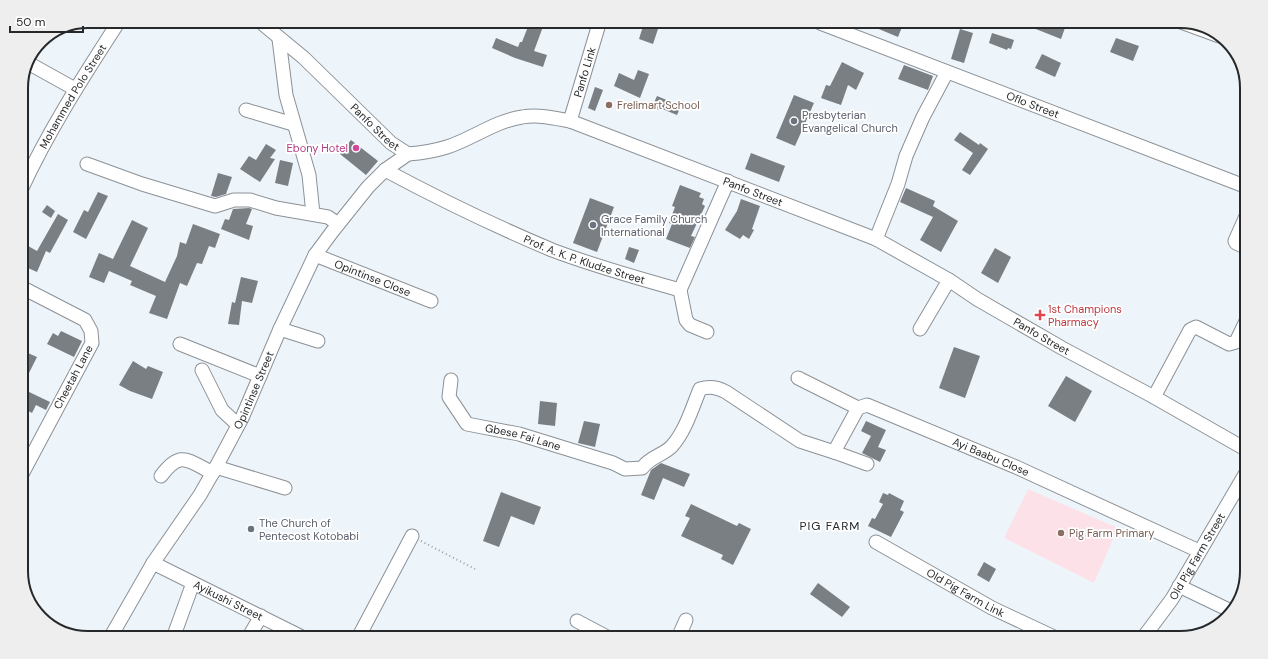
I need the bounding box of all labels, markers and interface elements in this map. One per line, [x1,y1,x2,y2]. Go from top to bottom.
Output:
scale bar [10,8,83,34]
text: 50 m [16,14,45,30]
street label: Mohammed Polo Street [36,42,109,151]
street label: Panfo Link [570,45,599,99]
street label: Oflo Street [1004,88,1061,121]
place label: Frelimart School [617,98,700,112]
street label: Panfo Street [348,100,402,154]
marker: Frelimart School [604,100,614,110]
place label: Presbyterian Evangelical Church [802,108,898,135]
marker: Presbyterian Evangelical Church [789,116,799,126]
place label: Ebony Hotel [287,141,348,155]
marker: Ebony Hotel [351,143,361,153]
street label: Panfo Street [721,174,785,209]
place label: Grace Family Church International [601,212,707,239]
marker: Grace Family Church International [588,220,598,230]
street label: Prof. A. K. P. Kludze Street [522,232,647,287]
street label: Opintinse Close [332,256,413,299]
place label: 1st Champions Pharmacy [1048,302,1122,329]
marker: 1st Champions Pharmacy [1035,310,1045,320]
street label: Panfo Street [1011,315,1072,358]
street label: Cheetah Lane [50,343,96,411]
street label: Opintinse Street [230,349,277,432]
street label: Gbese Fai Lane [484,421,562,453]
street label: Ayi Baabu Close [951,434,1031,479]
street label: Old Pig Farm Street [1166,510,1228,602]
place label: The Church of Pentecost Kotobabi [259,516,359,543]
district label: PIG FARM [800,518,860,534]
marker: The Church of Pentecost Kotobabi [246,524,256,534]
place label: Pig Farm Primary [1069,526,1154,540]
marker: Pig Farm Primary [1056,528,1066,538]
street label: Old Pig Farm Link [924,565,1007,620]
street label: Ayikushi Street [191,577,265,624]

